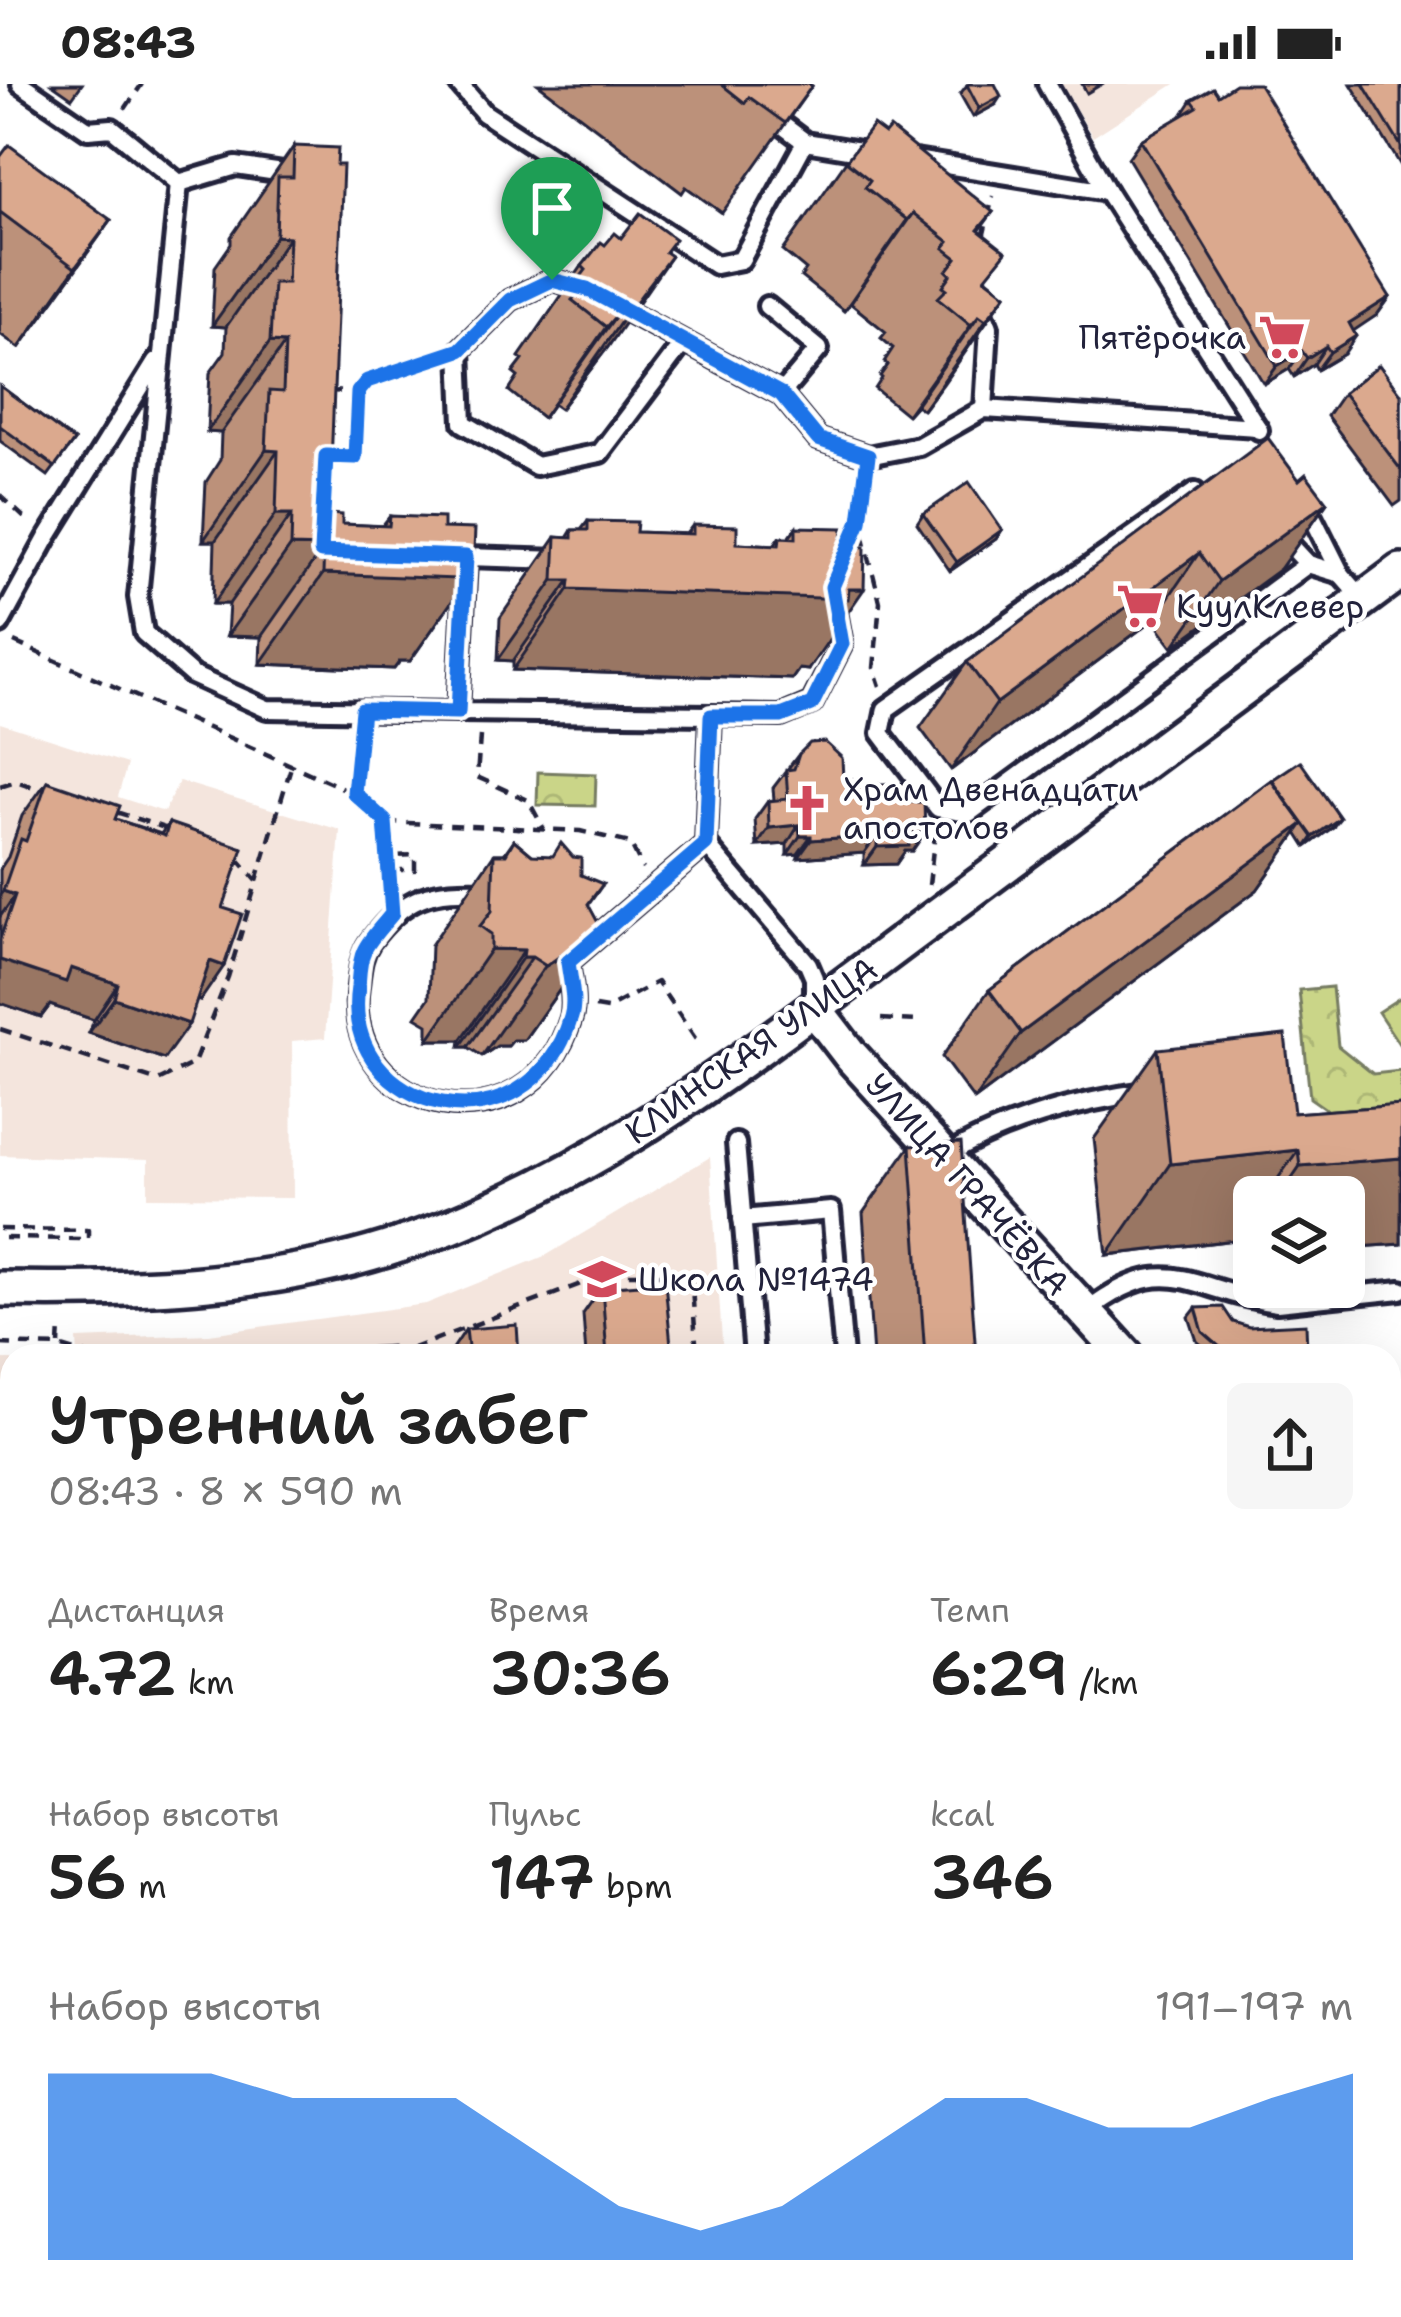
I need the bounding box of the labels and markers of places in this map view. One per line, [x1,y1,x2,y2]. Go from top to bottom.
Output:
pin [501,157,603,280]
supermarket icon: Пятёрочка [1257,312,1307,362]
place label: Пятёрочка [1079,315,1246,360]
supermarket icon: КуулКлевер [1115,581,1165,631]
place label: КуулКлевер [1176,584,1364,629]
place label: Храм Двенадцати апостолов [843,767,1139,850]
church icon: Храм Двенадцати апостолов [782,783,832,833]
school or university icon: Школа №1474 [577,1254,627,1304]
place label: Школа №1474 [638,1257,874,1302]

